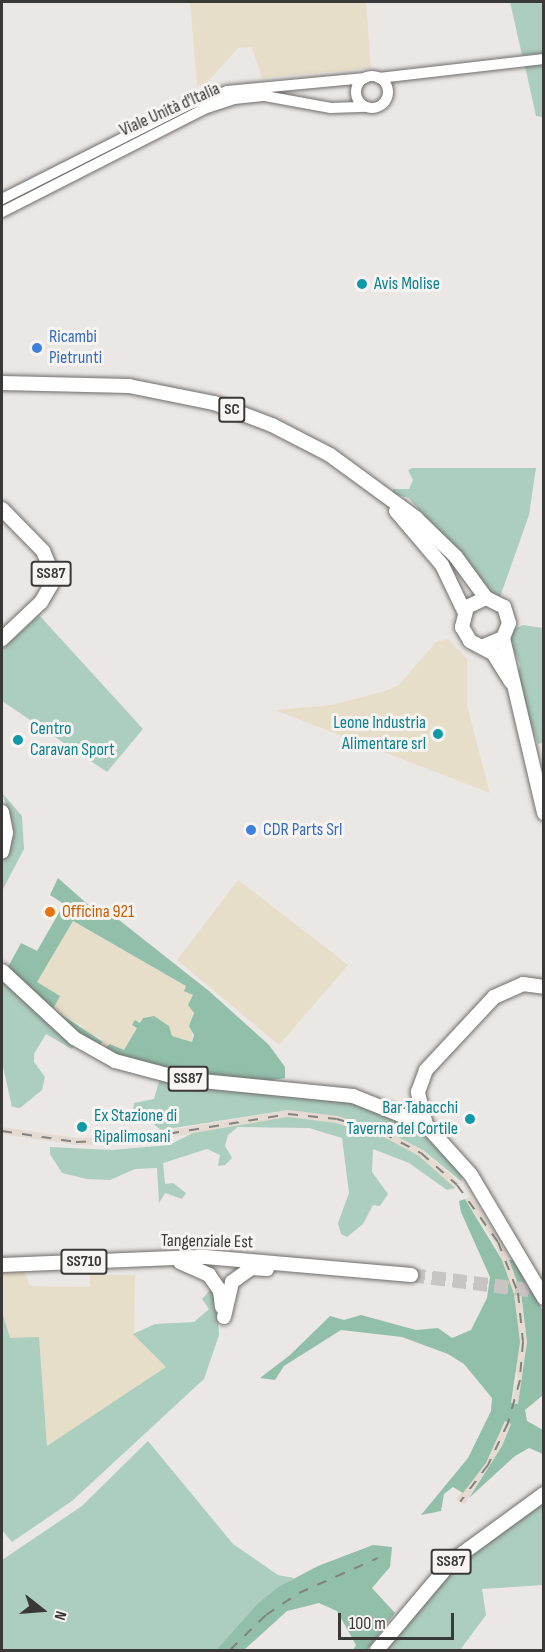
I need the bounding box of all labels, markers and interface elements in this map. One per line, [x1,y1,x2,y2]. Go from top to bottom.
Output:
street label: Viale Unità d'Italia [117,78,223,142]
place label: Avis Molise [374,273,440,295]
marker: Avis Molise [355,277,369,291]
place label: Ricambi Pietrunti [49,327,102,370]
marker: Ricambi Pietrunti [30,341,44,355]
road number: SC [217,397,247,423]
road number: SS87 [30,561,72,587]
place label: Leone Industria Alimentare srl [333,713,426,756]
place label: Centro Caravan Sport [30,719,115,762]
marker: Leone Industria Alimentare srl [431,727,445,741]
marker: Centro Caravan Sport [11,733,25,747]
place label: CDR Parts Srl [263,819,342,841]
marker: CDR Parts Srl [244,823,258,837]
place label: Officina 921 [62,901,134,923]
marker: Officina 921 [43,905,57,919]
road number: SS87 [167,1066,209,1092]
place label: Bar Tabacchi Taverna del Cortile [347,1098,458,1140]
place label: Ex Stazione di Ripalimosani [94,1106,177,1148]
marker: Bar Tabacchi Taverna del Cortile [463,1112,477,1126]
marker: Ex Stazione di Ripalimosani [75,1120,89,1134]
street label: Tangenziale Est [161,1230,253,1254]
road number: SS710 [60,1249,108,1275]
road number: SS87 [430,1549,472,1575]
north arrow [12,1580,72,1640]
scale bar [341,1601,456,1639]
text: N [49,1609,70,1622]
text: 100 m [349,1613,386,1634]

